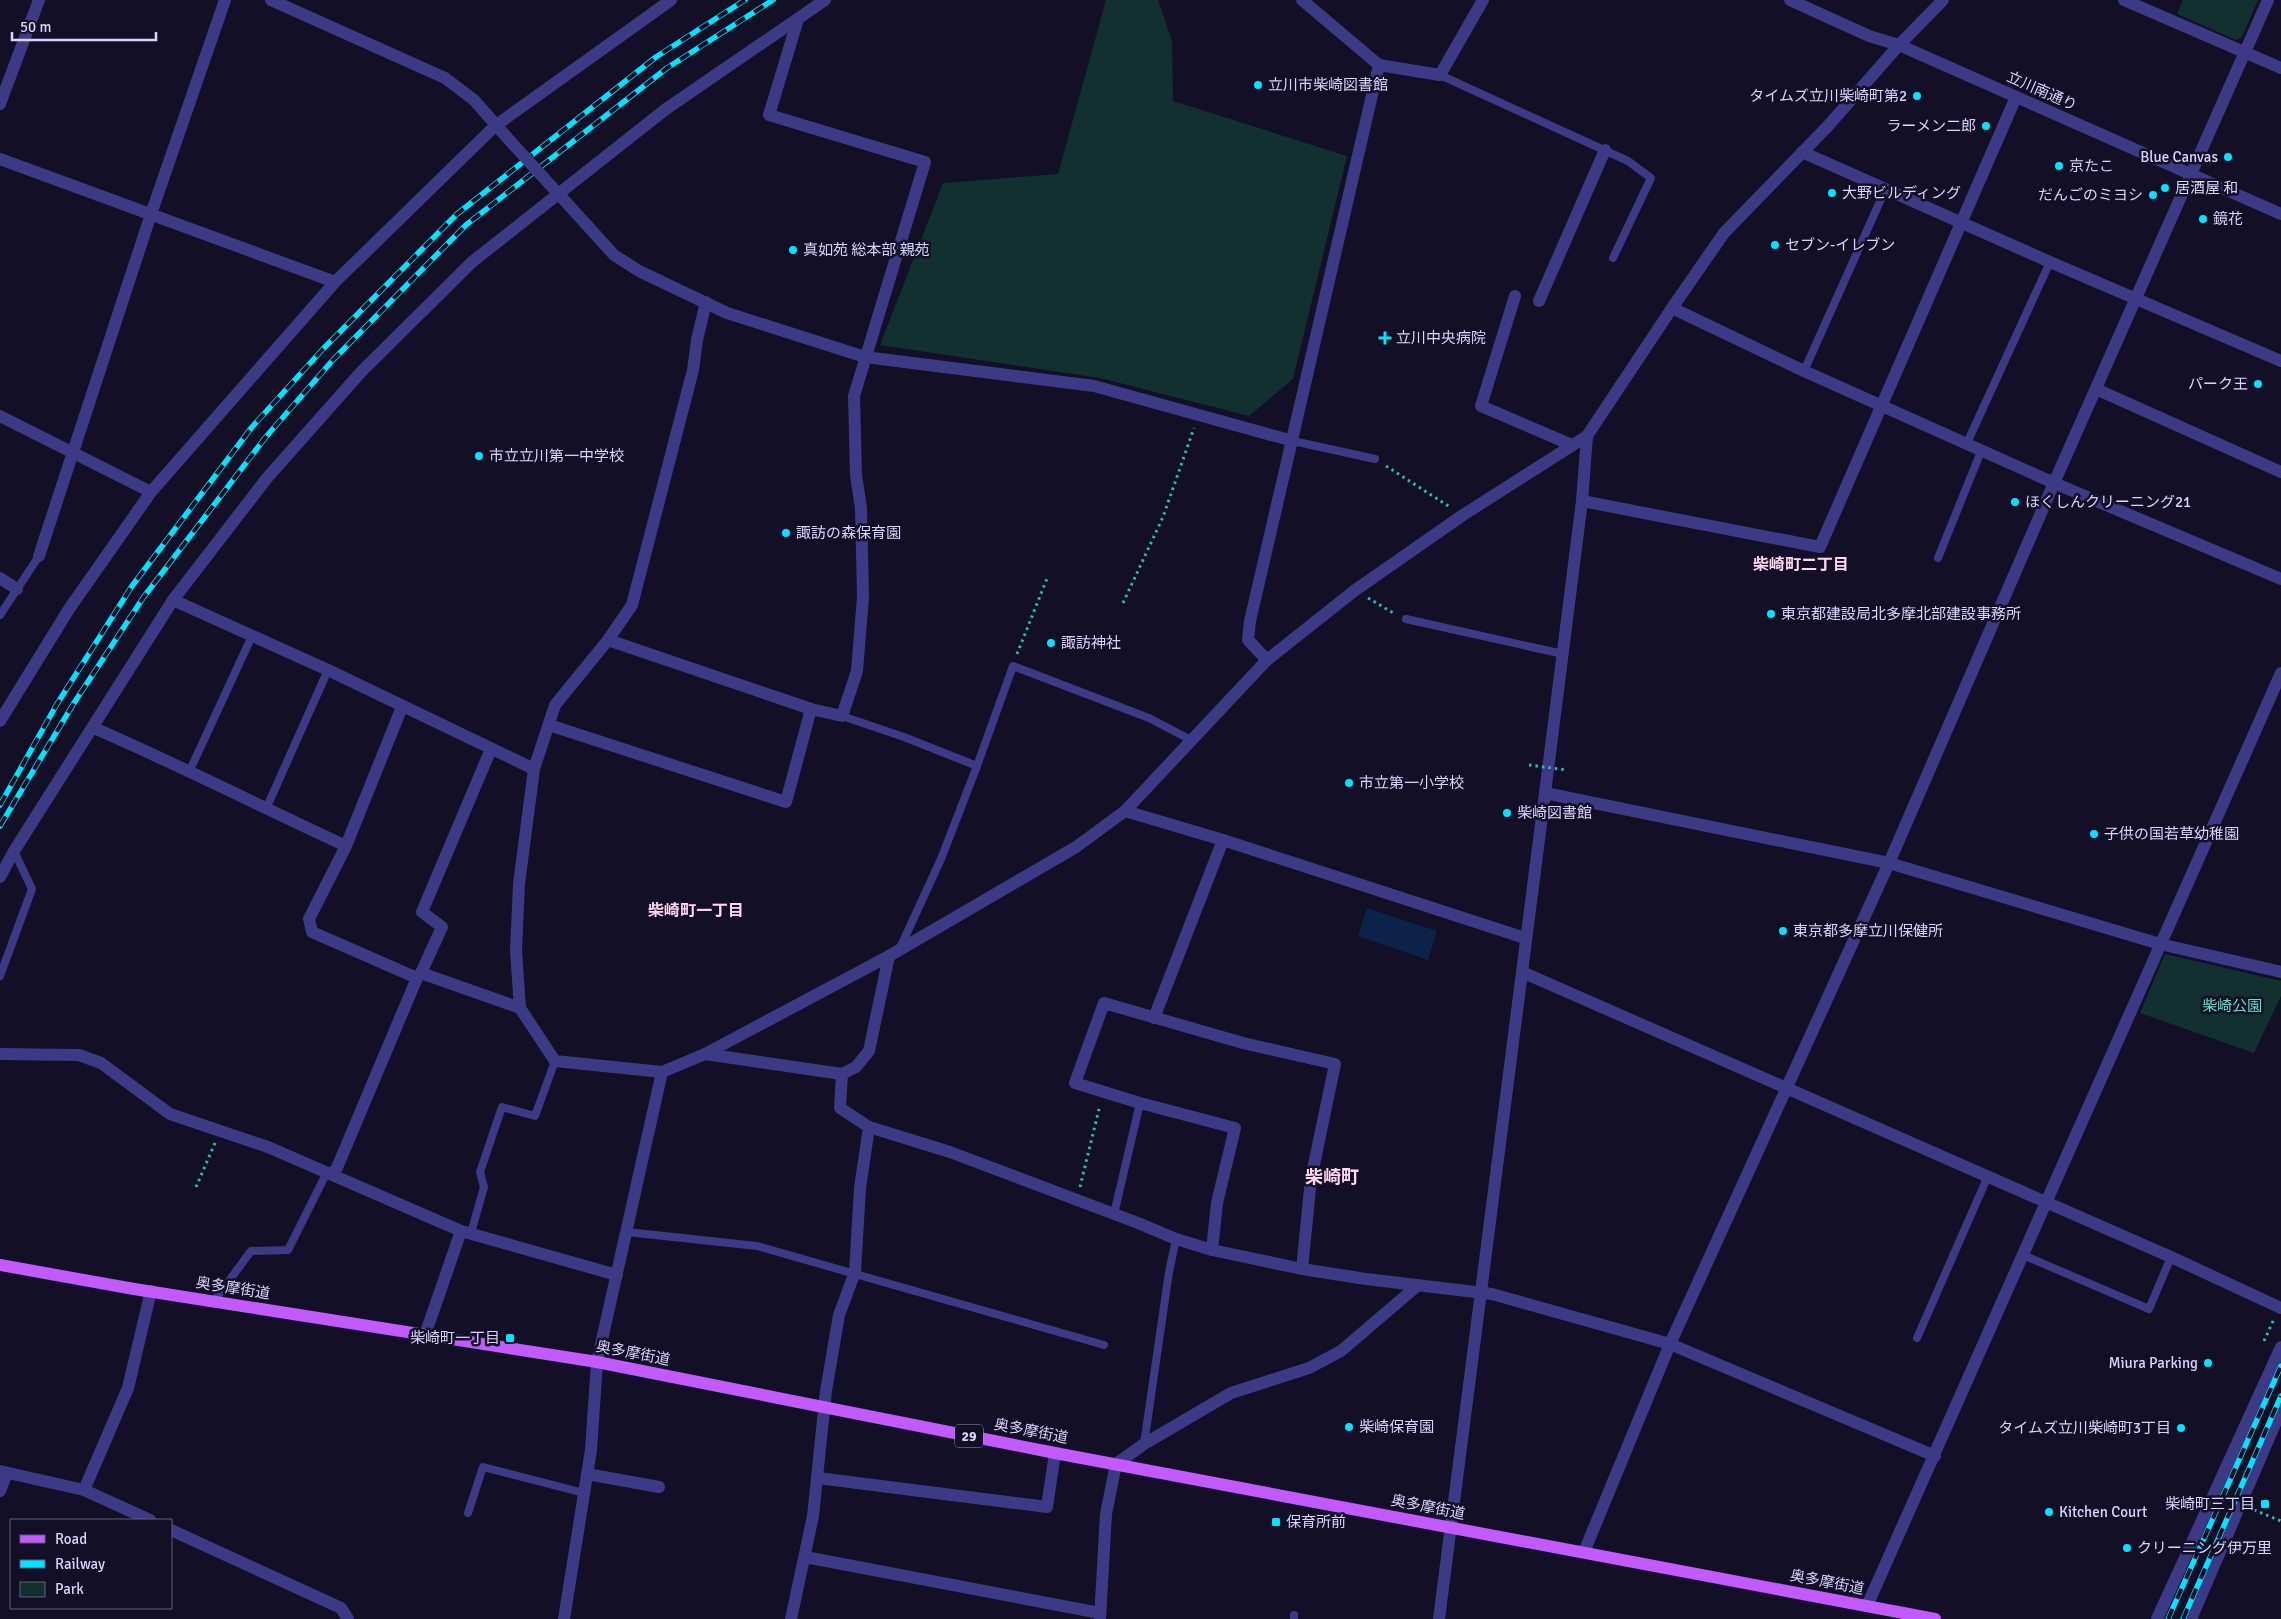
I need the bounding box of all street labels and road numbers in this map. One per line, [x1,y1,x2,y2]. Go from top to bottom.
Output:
street label: 立川南通り [2004,68,2080,114]
street label: 奥多摩街道 [195,1273,271,1303]
street label: 奥多摩街道 [594,1337,672,1369]
street label: 奥多摩街道 [992,1415,1070,1447]
road number: 29 [955,1424,983,1448]
street label: 奥多摩街道 [1389,1491,1467,1523]
street label: 奥多摩街道 [1788,1566,1866,1598]

